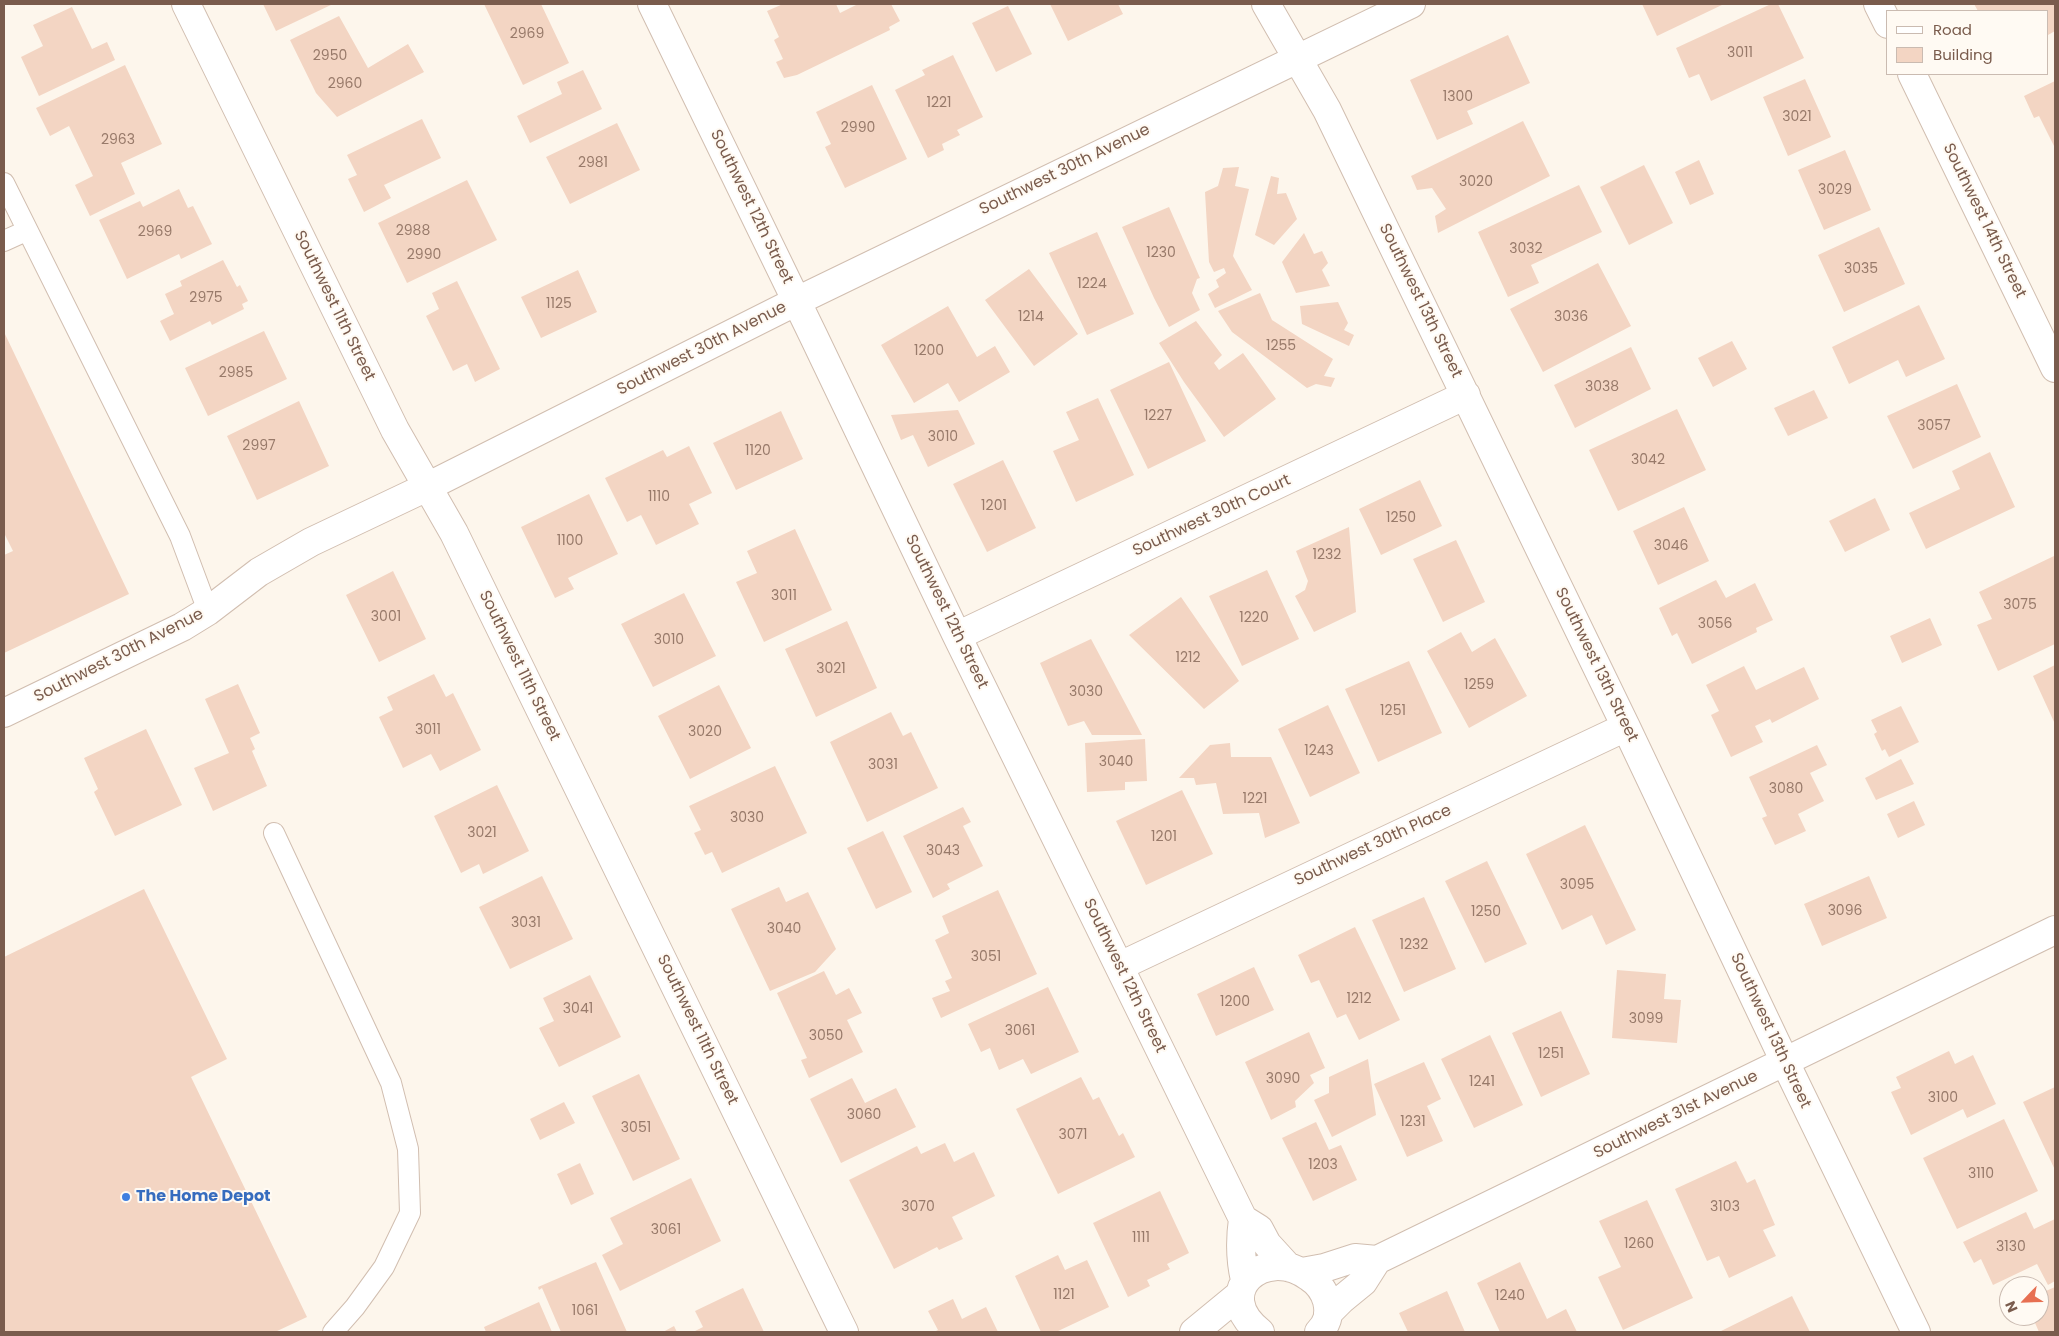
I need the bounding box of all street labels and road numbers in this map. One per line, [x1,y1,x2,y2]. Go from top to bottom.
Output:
street label: Southwest 30th Avenue [977,120,1153,220]
street label: Southwest 12th Street [705,127,797,287]
street label: Southwest 14th Street [1938,140,2030,302]
street label: Southwest 13th Street [1374,221,1466,381]
street label: Southwest 11th Street [289,228,379,384]
street label: Southwest 30th Avenue [614,298,790,400]
street label: Southwest 30th Court [1130,471,1294,561]
street label: Southwest 12th Street [900,532,992,692]
street label: Southwest 13th Street [1550,585,1642,745]
street label: Southwest 11th Street [474,588,564,744]
street label: Southwest 30th Avenue [31,605,207,707]
street label: Southwest 30th Place [1292,801,1454,891]
street label: Southwest 12th Street [1078,896,1170,1056]
street label: Southwest 13th Street [1726,950,1814,1112]
street label: Southwest 11th Street [652,952,742,1108]
street label: Southwest 31st Avenue [1591,1067,1761,1163]

